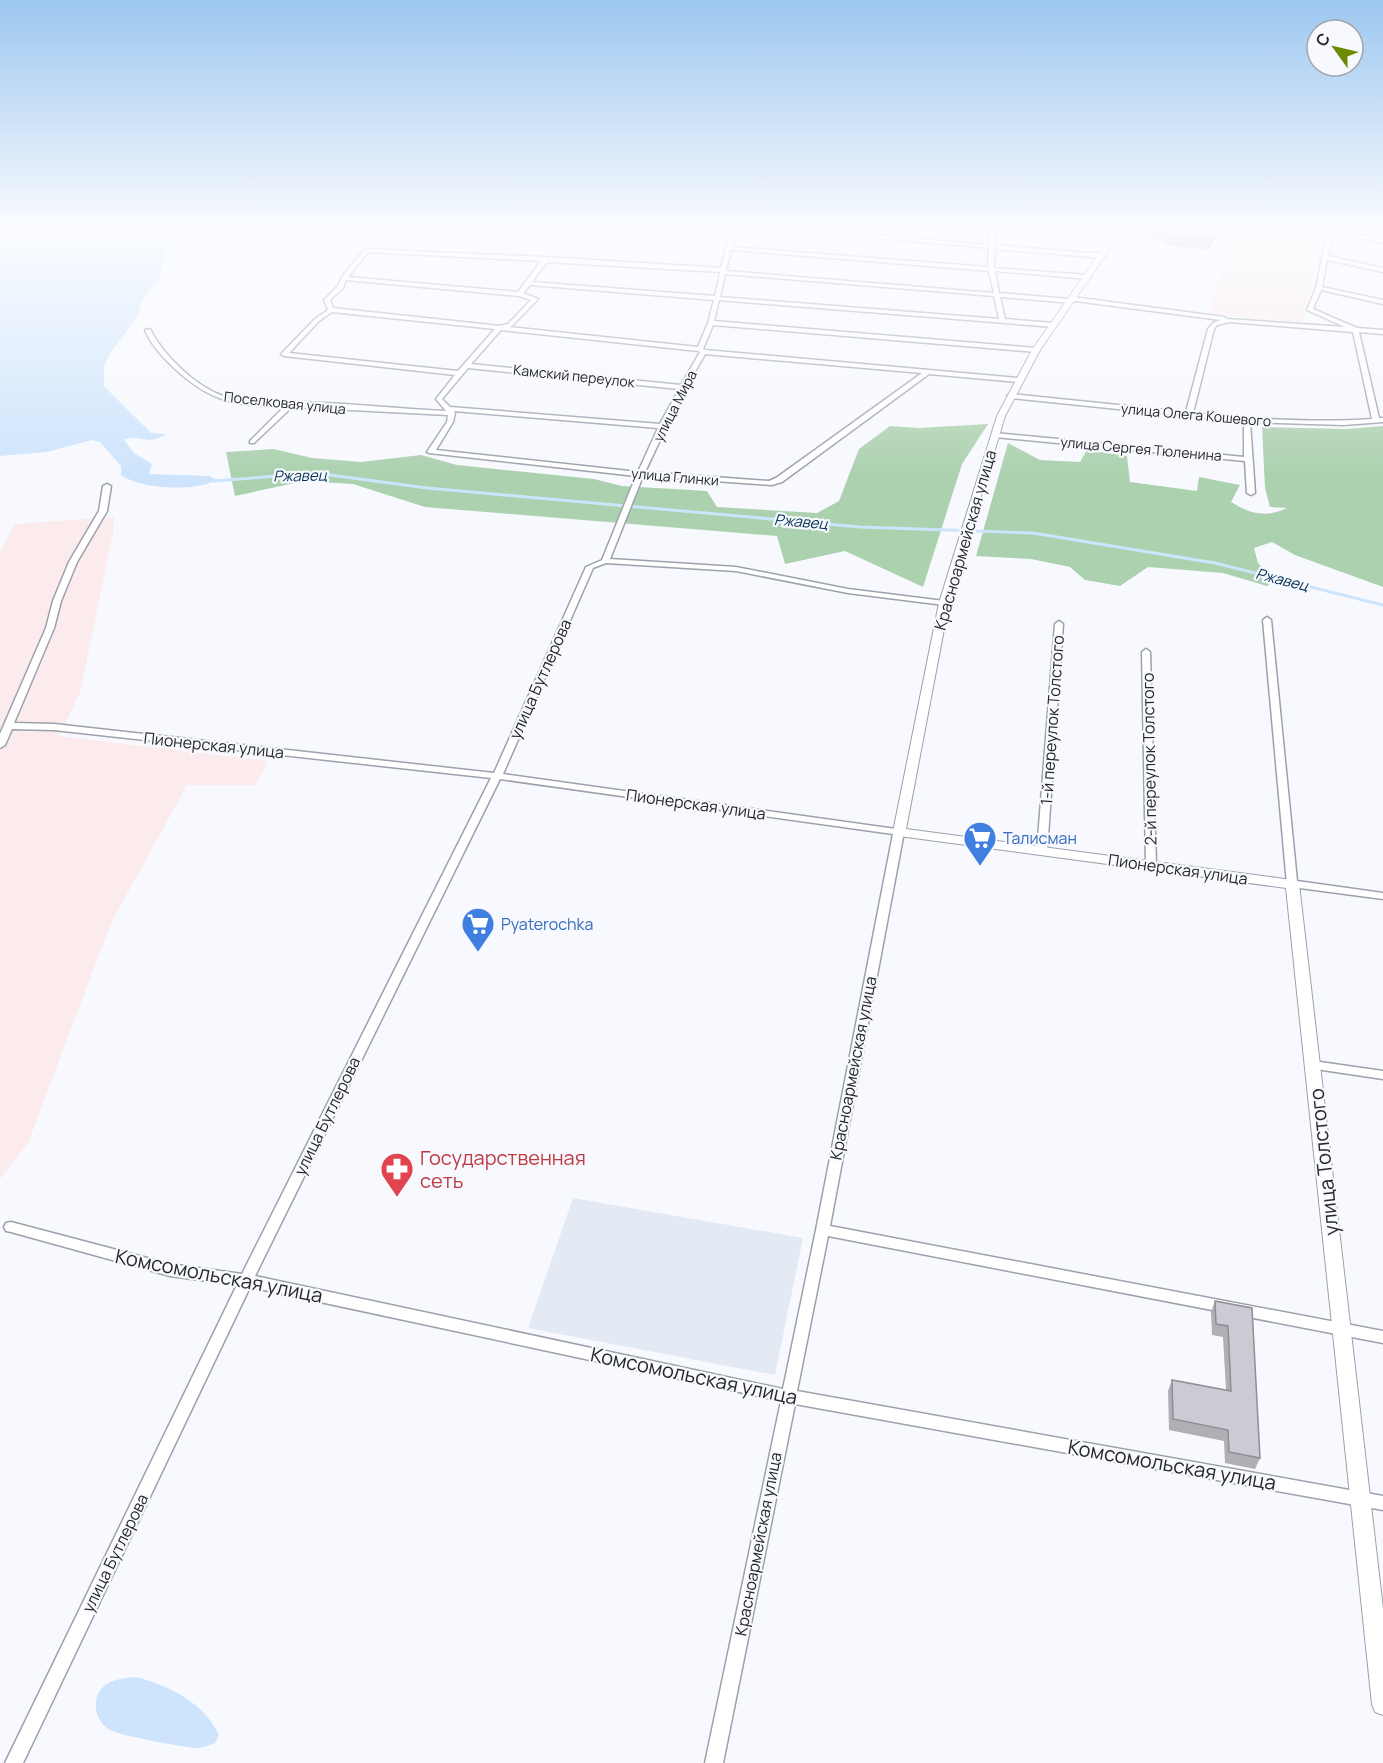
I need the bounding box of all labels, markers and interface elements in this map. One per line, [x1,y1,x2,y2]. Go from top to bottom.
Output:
north arrow [1305,18,1365,78]
text: С [1310,28,1335,51]
street label: Камский переулок [512,360,637,391]
street label: улица Мира [648,367,701,445]
street label: Поселковая улица [223,387,347,418]
street label: улица Олега Кошевого [1120,398,1272,431]
street label: улица Сергея Тюленина [1060,432,1223,465]
street label: Красноармейская улица [929,447,1001,633]
street label: улица Глинки [630,463,720,490]
water label: Ржавец [273,465,328,486]
water label: Ржавец [773,509,829,534]
water label: Ржавец [1254,563,1311,596]
street label: улица Бутлерова [504,615,576,743]
street label: 1-й переулок Толстого [1035,634,1069,806]
street label: 2-й переулок Толстого [1136,672,1162,846]
street label: Пионерская улица [143,727,285,763]
street label: Пионерская улица [625,783,767,825]
supermarket icon: Талисман [962,820,998,867]
place label: Талисман [1003,827,1077,849]
street label: Пионерская улица [1107,848,1249,890]
supermarket icon: Pyaterochka [460,906,496,953]
place label: Pyaterochka [501,913,593,935]
street label: Красноармейская улица [824,974,882,1162]
street label: улица Бутлерова [289,1053,365,1179]
street label: улица Толстого [1302,1087,1345,1237]
place label: Государственная сеть [420,1144,586,1194]
pharmacy icon: Государственная сеть [379,1151,415,1198]
street label: Комсомольская улица [113,1242,325,1309]
street label: Комсомольская улица [588,1340,800,1411]
street label: Комсомольская улица [1066,1433,1278,1496]
street label: Красноармейская улица [729,1450,787,1638]
street label: улица Бутлерова [77,1490,153,1616]

